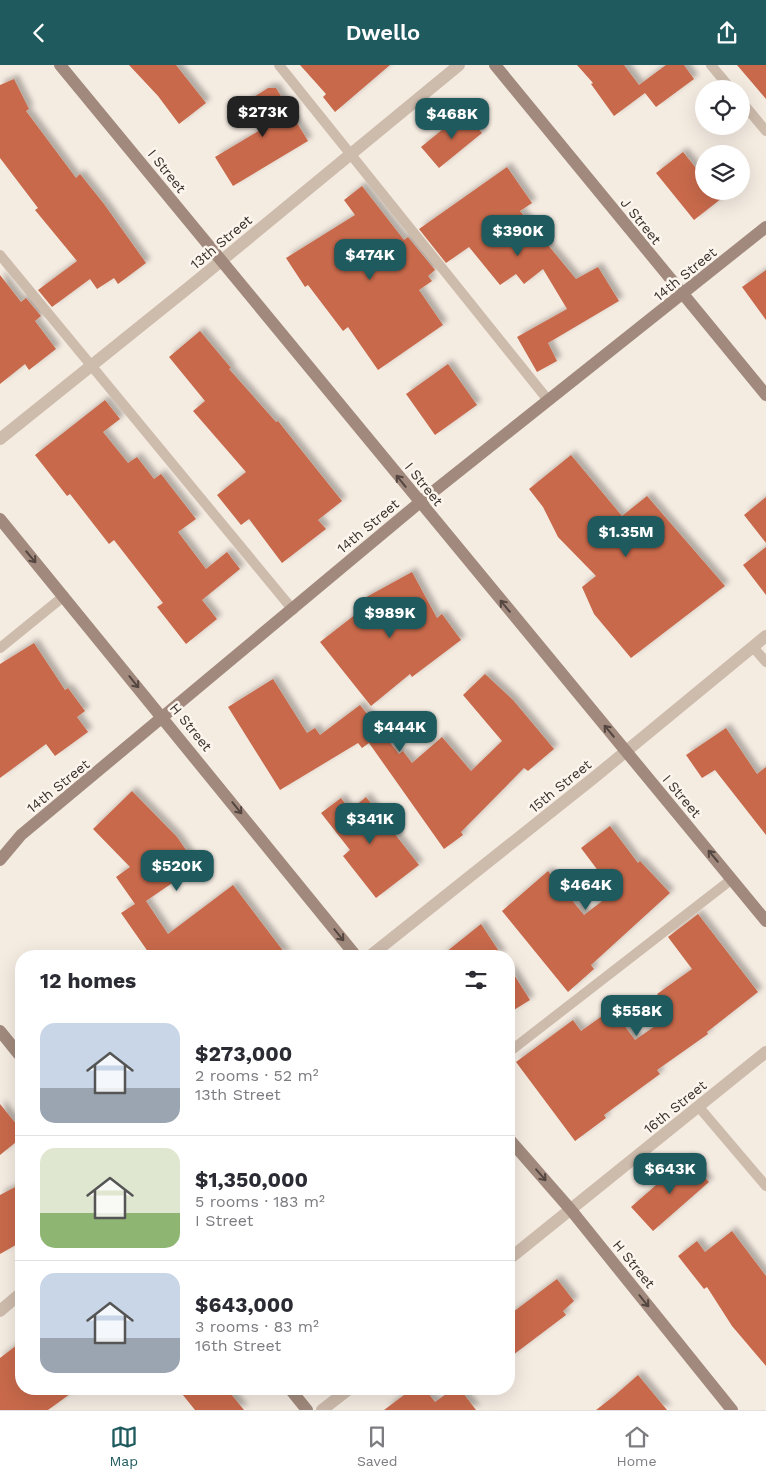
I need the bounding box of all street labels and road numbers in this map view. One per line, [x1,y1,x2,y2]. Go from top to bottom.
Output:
street label: I Street [145,146,189,196]
street label: J Street [618,195,665,247]
street label: 13th Street [187,212,255,272]
street label: 14th Street [651,244,719,304]
street label: I Street [402,459,446,509]
street label: 14th Street [334,496,402,556]
street label: H Street [167,700,215,754]
street label: 14th Street [24,756,92,816]
street label: 15th Street [526,756,594,816]
street label: I Street [659,771,705,821]
street label: 16th Street [641,1077,709,1137]
street label: H Street [610,1237,658,1291]

